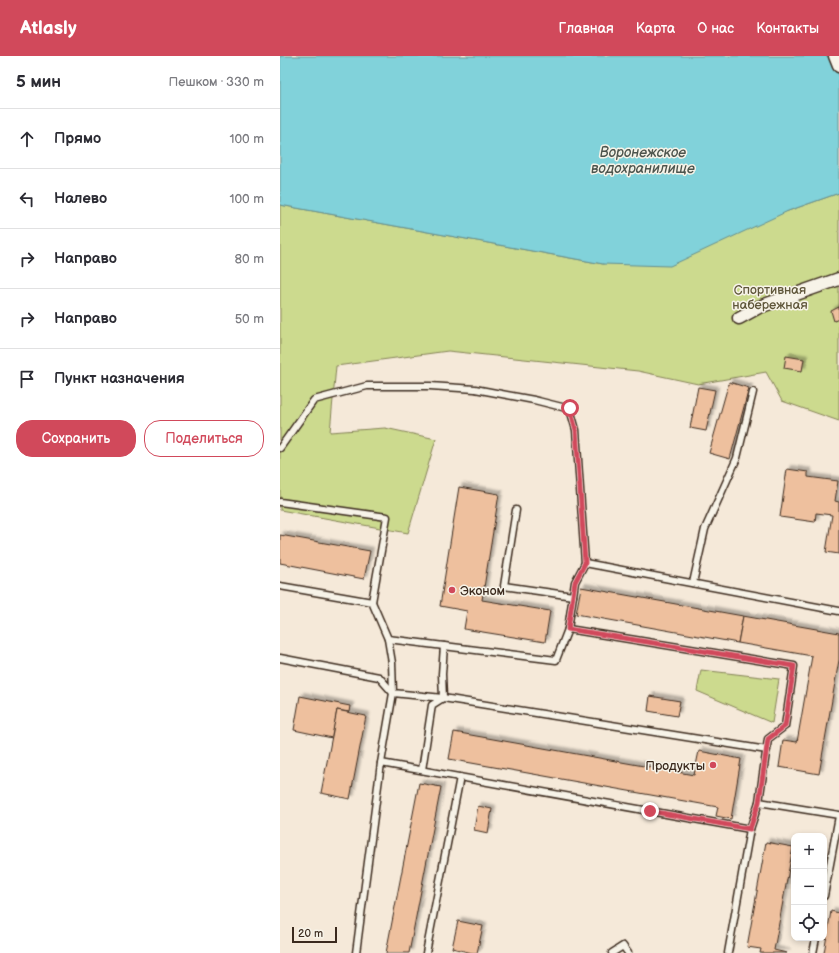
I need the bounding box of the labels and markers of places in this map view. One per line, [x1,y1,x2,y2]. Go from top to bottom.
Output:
place label: Эконом [460,583,505,599]
marker: Эконом [447,585,457,595]
place label: Продукты [645,758,705,774]
marker: Продукты [708,760,718,770]

